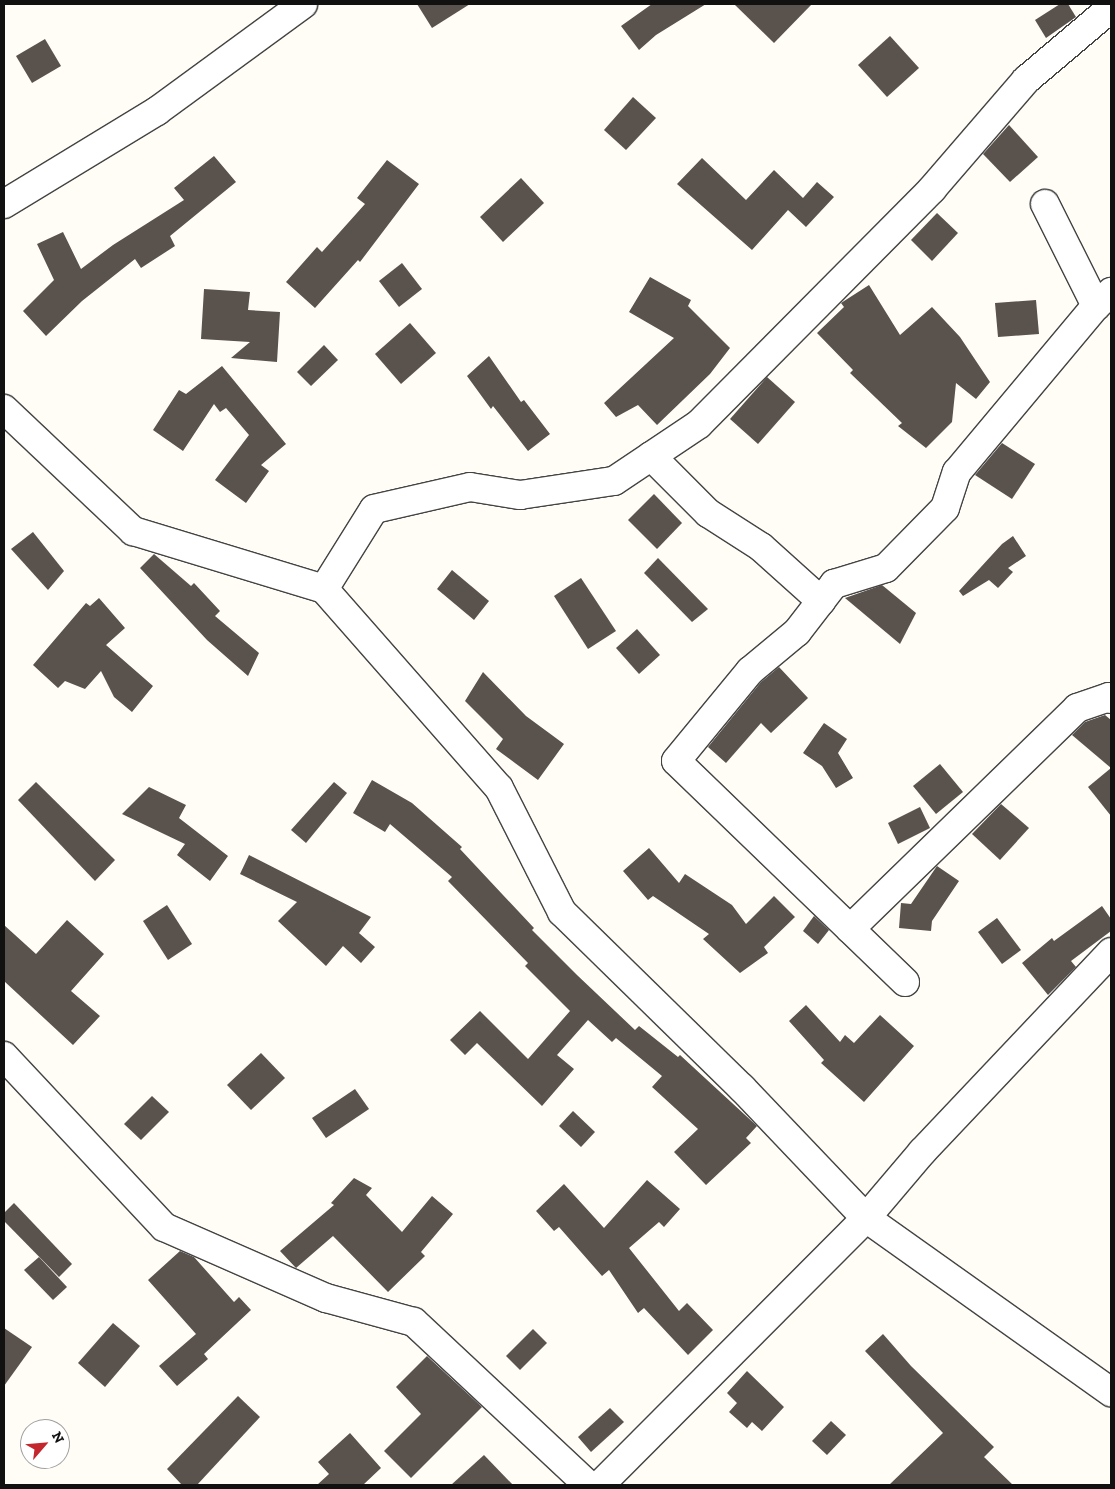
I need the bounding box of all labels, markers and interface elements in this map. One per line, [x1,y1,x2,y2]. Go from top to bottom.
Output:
north arrow [20,1419,70,1469]
text: N [48,1429,68,1446]

